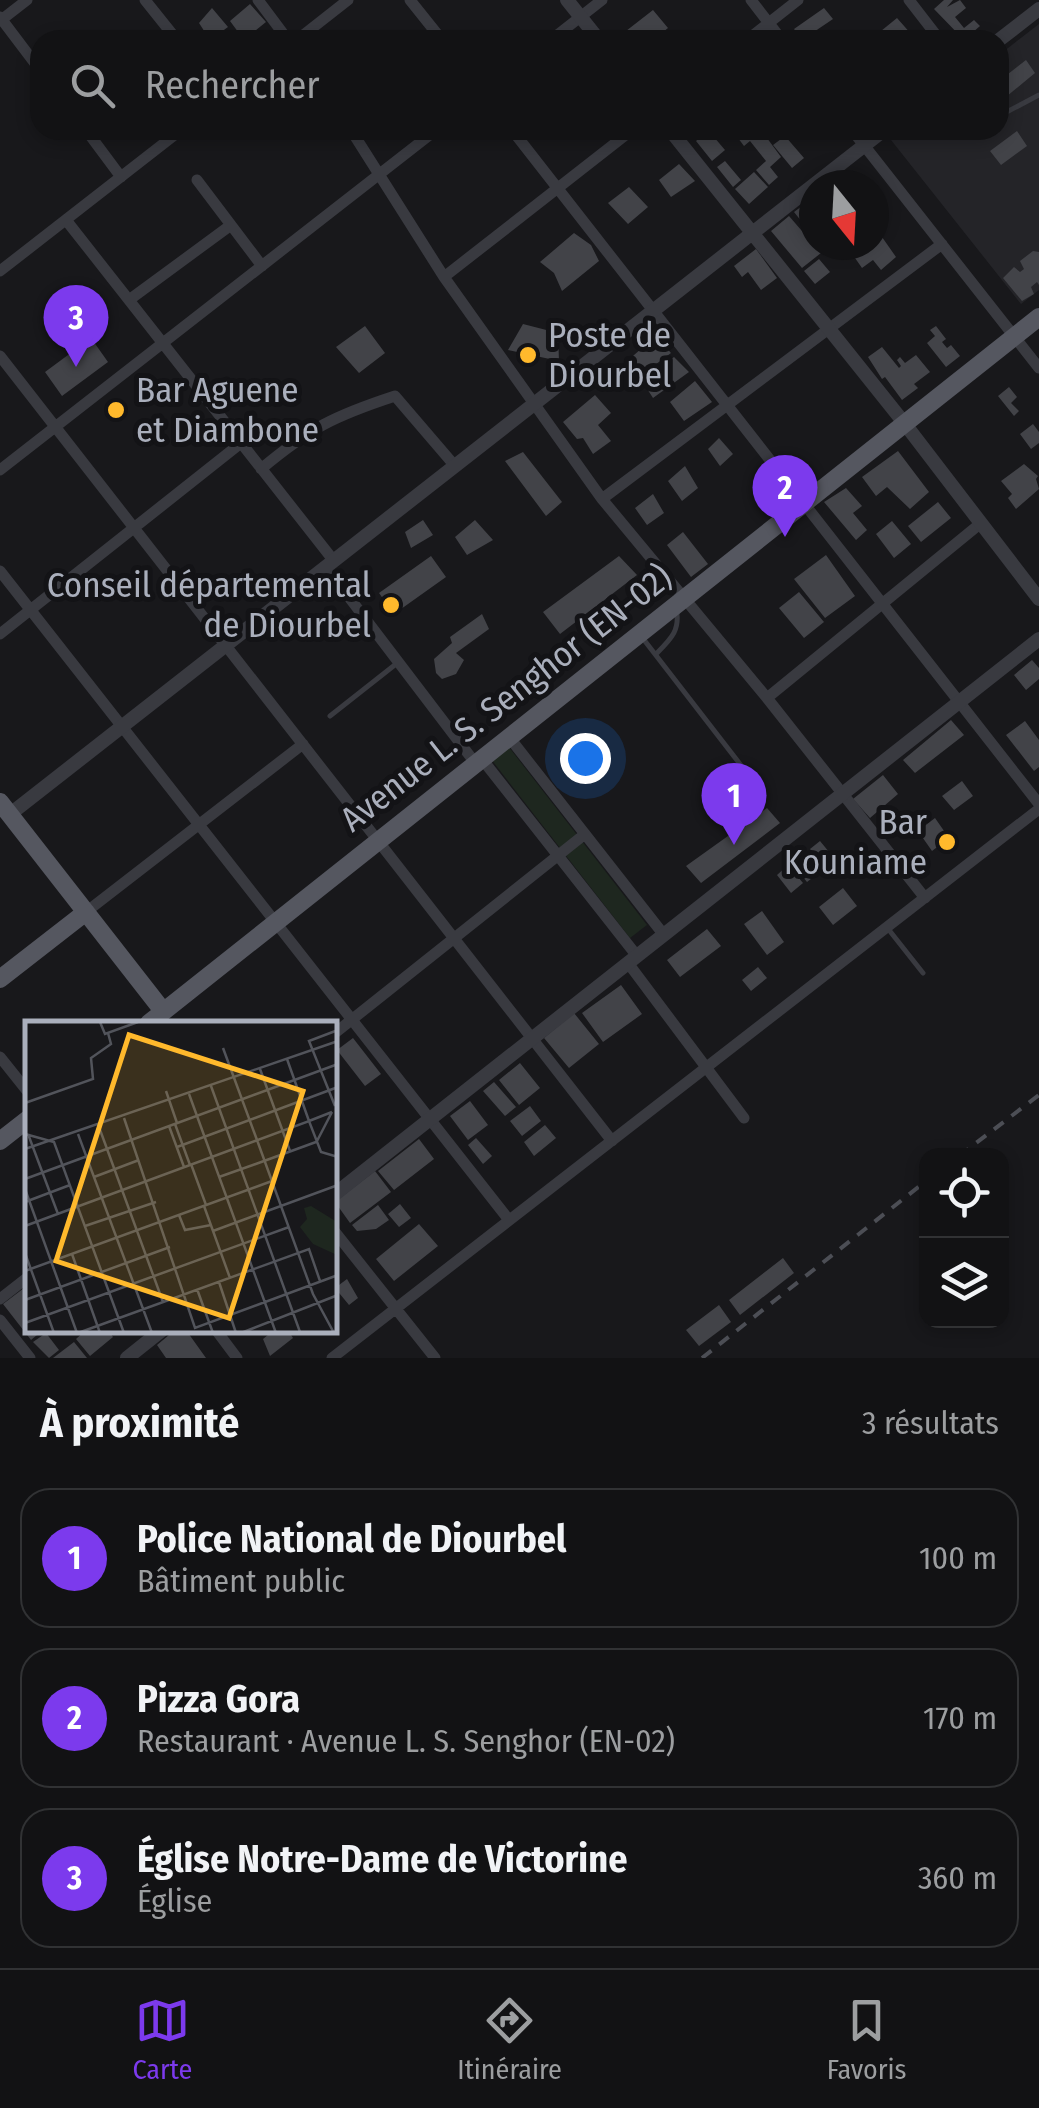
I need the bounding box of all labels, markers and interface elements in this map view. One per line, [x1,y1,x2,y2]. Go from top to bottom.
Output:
search box [30,30,1009,140]
icon: search [65,58,120,113]
text: Rechercher [145,62,320,108]
north arrow [799,170,889,260]
pin: 3 [44,284,108,367]
place label: Poste de Diourbel [548,314,671,396]
marker: Poste de Diourbel [517,344,539,366]
place label: Bar Aguene et Diambone [136,369,319,451]
marker: Bar Aguene et Diambone [105,399,127,421]
pin: 2 [752,454,818,537]
street label: Avenue L. S. Senghor (EN-02) [332,556,680,840]
place label: Conseil départemental de Diourbel [47,564,371,646]
marker: Conseil départemental de Diourbel [380,594,402,616]
your location [560,733,611,784]
pin: 1 [702,762,766,845]
place label: Bar Kouniame [784,801,927,883]
marker: Bar Kouniame [936,831,958,853]
inset map [25,1021,338,1333]
map controls [919,1148,1009,1328]
button: locate [919,1148,1009,1238]
button: layers [919,1238,1009,1328]
text: À proximité [40,1398,239,1448]
text: 3 résultats [862,1404,999,1442]
text: Police National de Diourbel [137,1516,566,1562]
text: 1 [68,1539,81,1577]
text: 100 m [919,1539,997,1577]
text: Bâtiment public [137,1562,345,1600]
text: Pizza Gora [137,1676,300,1722]
text: 2 [67,1699,82,1737]
text: 170 m [923,1699,997,1737]
text: Restaurant · Avenue L. S. Senghor (EN-02) [137,1722,675,1760]
text: Église Notre-Dame de Victorine [137,1836,627,1882]
text: 3 [67,1859,82,1897]
text: 360 m [918,1859,997,1897]
text: Église [137,1882,212,1920]
tab: Carte [132,1993,192,2086]
tab: Itinéraire [457,1993,562,2086]
tab: Favoris [827,1993,907,2086]

